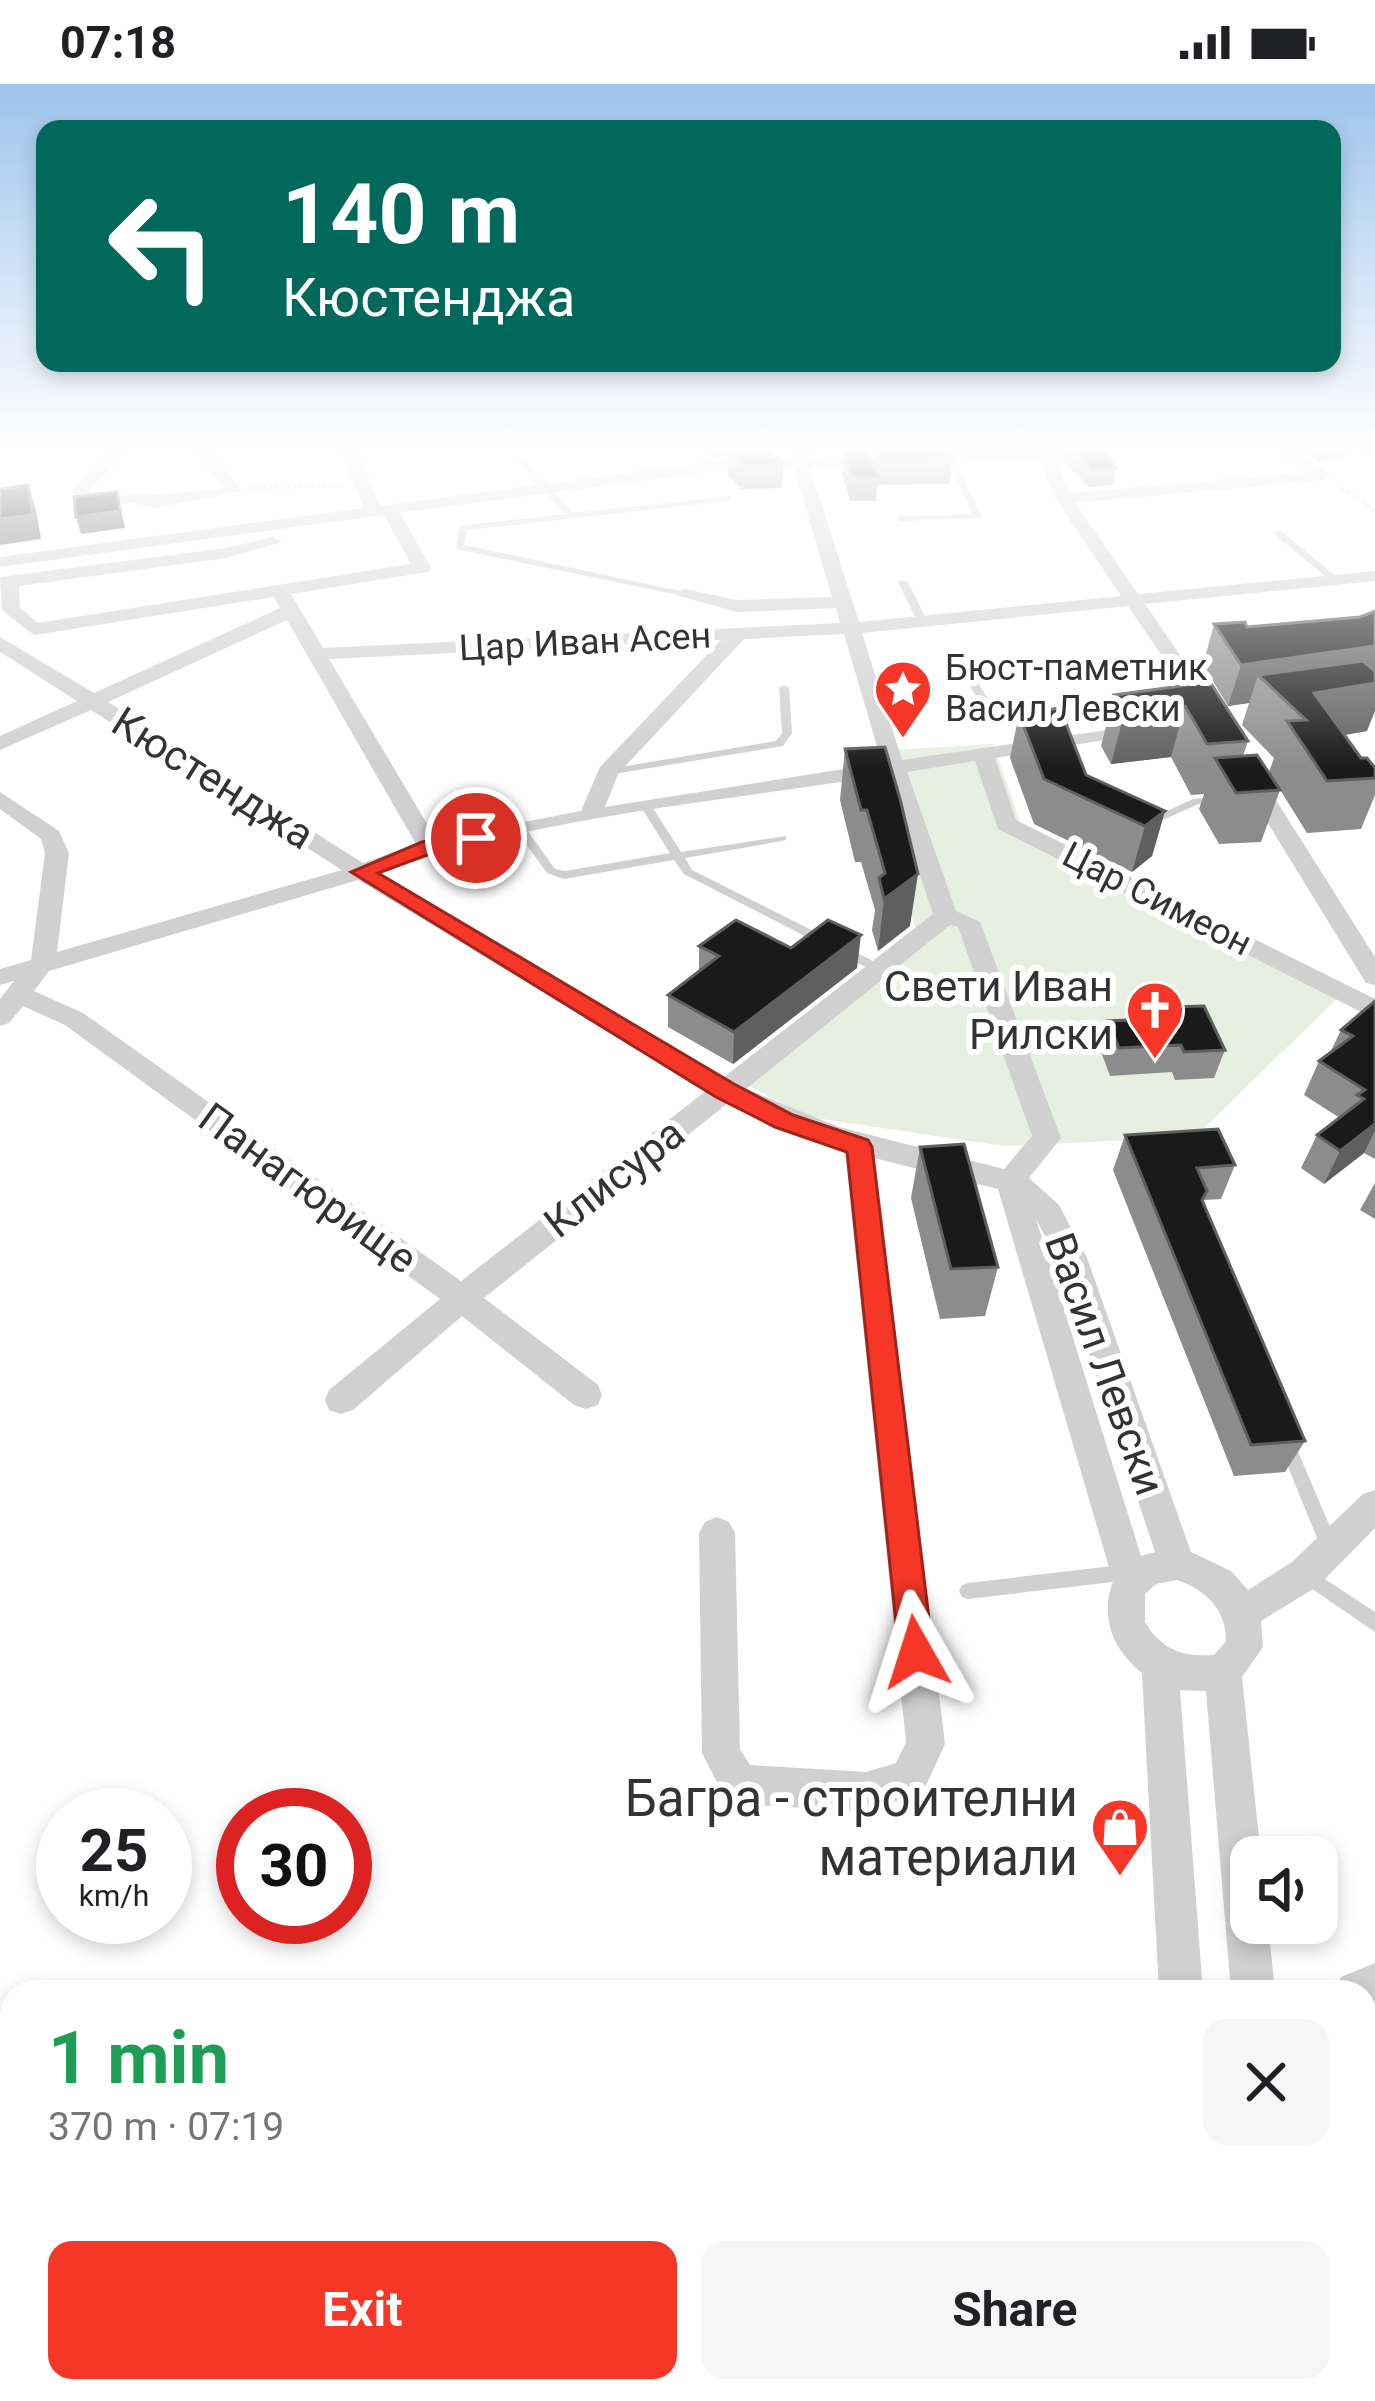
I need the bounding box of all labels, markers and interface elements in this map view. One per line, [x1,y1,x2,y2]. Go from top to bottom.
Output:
text: 07:18 [60,16,176,69]
text: 140 m [282,165,520,264]
icon: left [84,168,240,324]
text: Кюстенджа [282,266,575,329]
street label: Цар Иван Асен [458,614,712,670]
place label: Бюст-паметник Васил Левски [945,647,1208,730]
place icon: Бюст-паметник Васил Левски [872,658,934,740]
street label: Кюстенджа [103,697,323,859]
pin [425,787,527,889]
icon: arrive [443,805,509,871]
street label: Цар Симеон [1056,833,1258,965]
place label: Свети Иван Рилски [884,962,1113,1059]
church icon: Свети Иван Рилски [1124,979,1186,1061]
street label: Панагюрище [190,1093,426,1283]
street label: Клисура [534,1108,694,1248]
street label: Васил Левски [1035,1226,1175,1502]
position arrow [853,1589,979,1715]
place label: Багра - строителни материали [625,1769,1078,1887]
speed limit sign: 30 [216,1788,372,1944]
shop icon: Багра - строителни материали [1089,1796,1151,1878]
text: 25 [80,1815,148,1886]
map controls [1230,1836,1338,1944]
button: sound [1230,1836,1338,1944]
text: km/h [79,1878,149,1913]
text: 1 min [48,2016,229,2101]
button: close [1203,2019,1329,2145]
text: 370 m · 07:19 [48,2104,284,2150]
button: Exit [48,2241,677,2379]
button: Share [701,2241,1329,2379]

